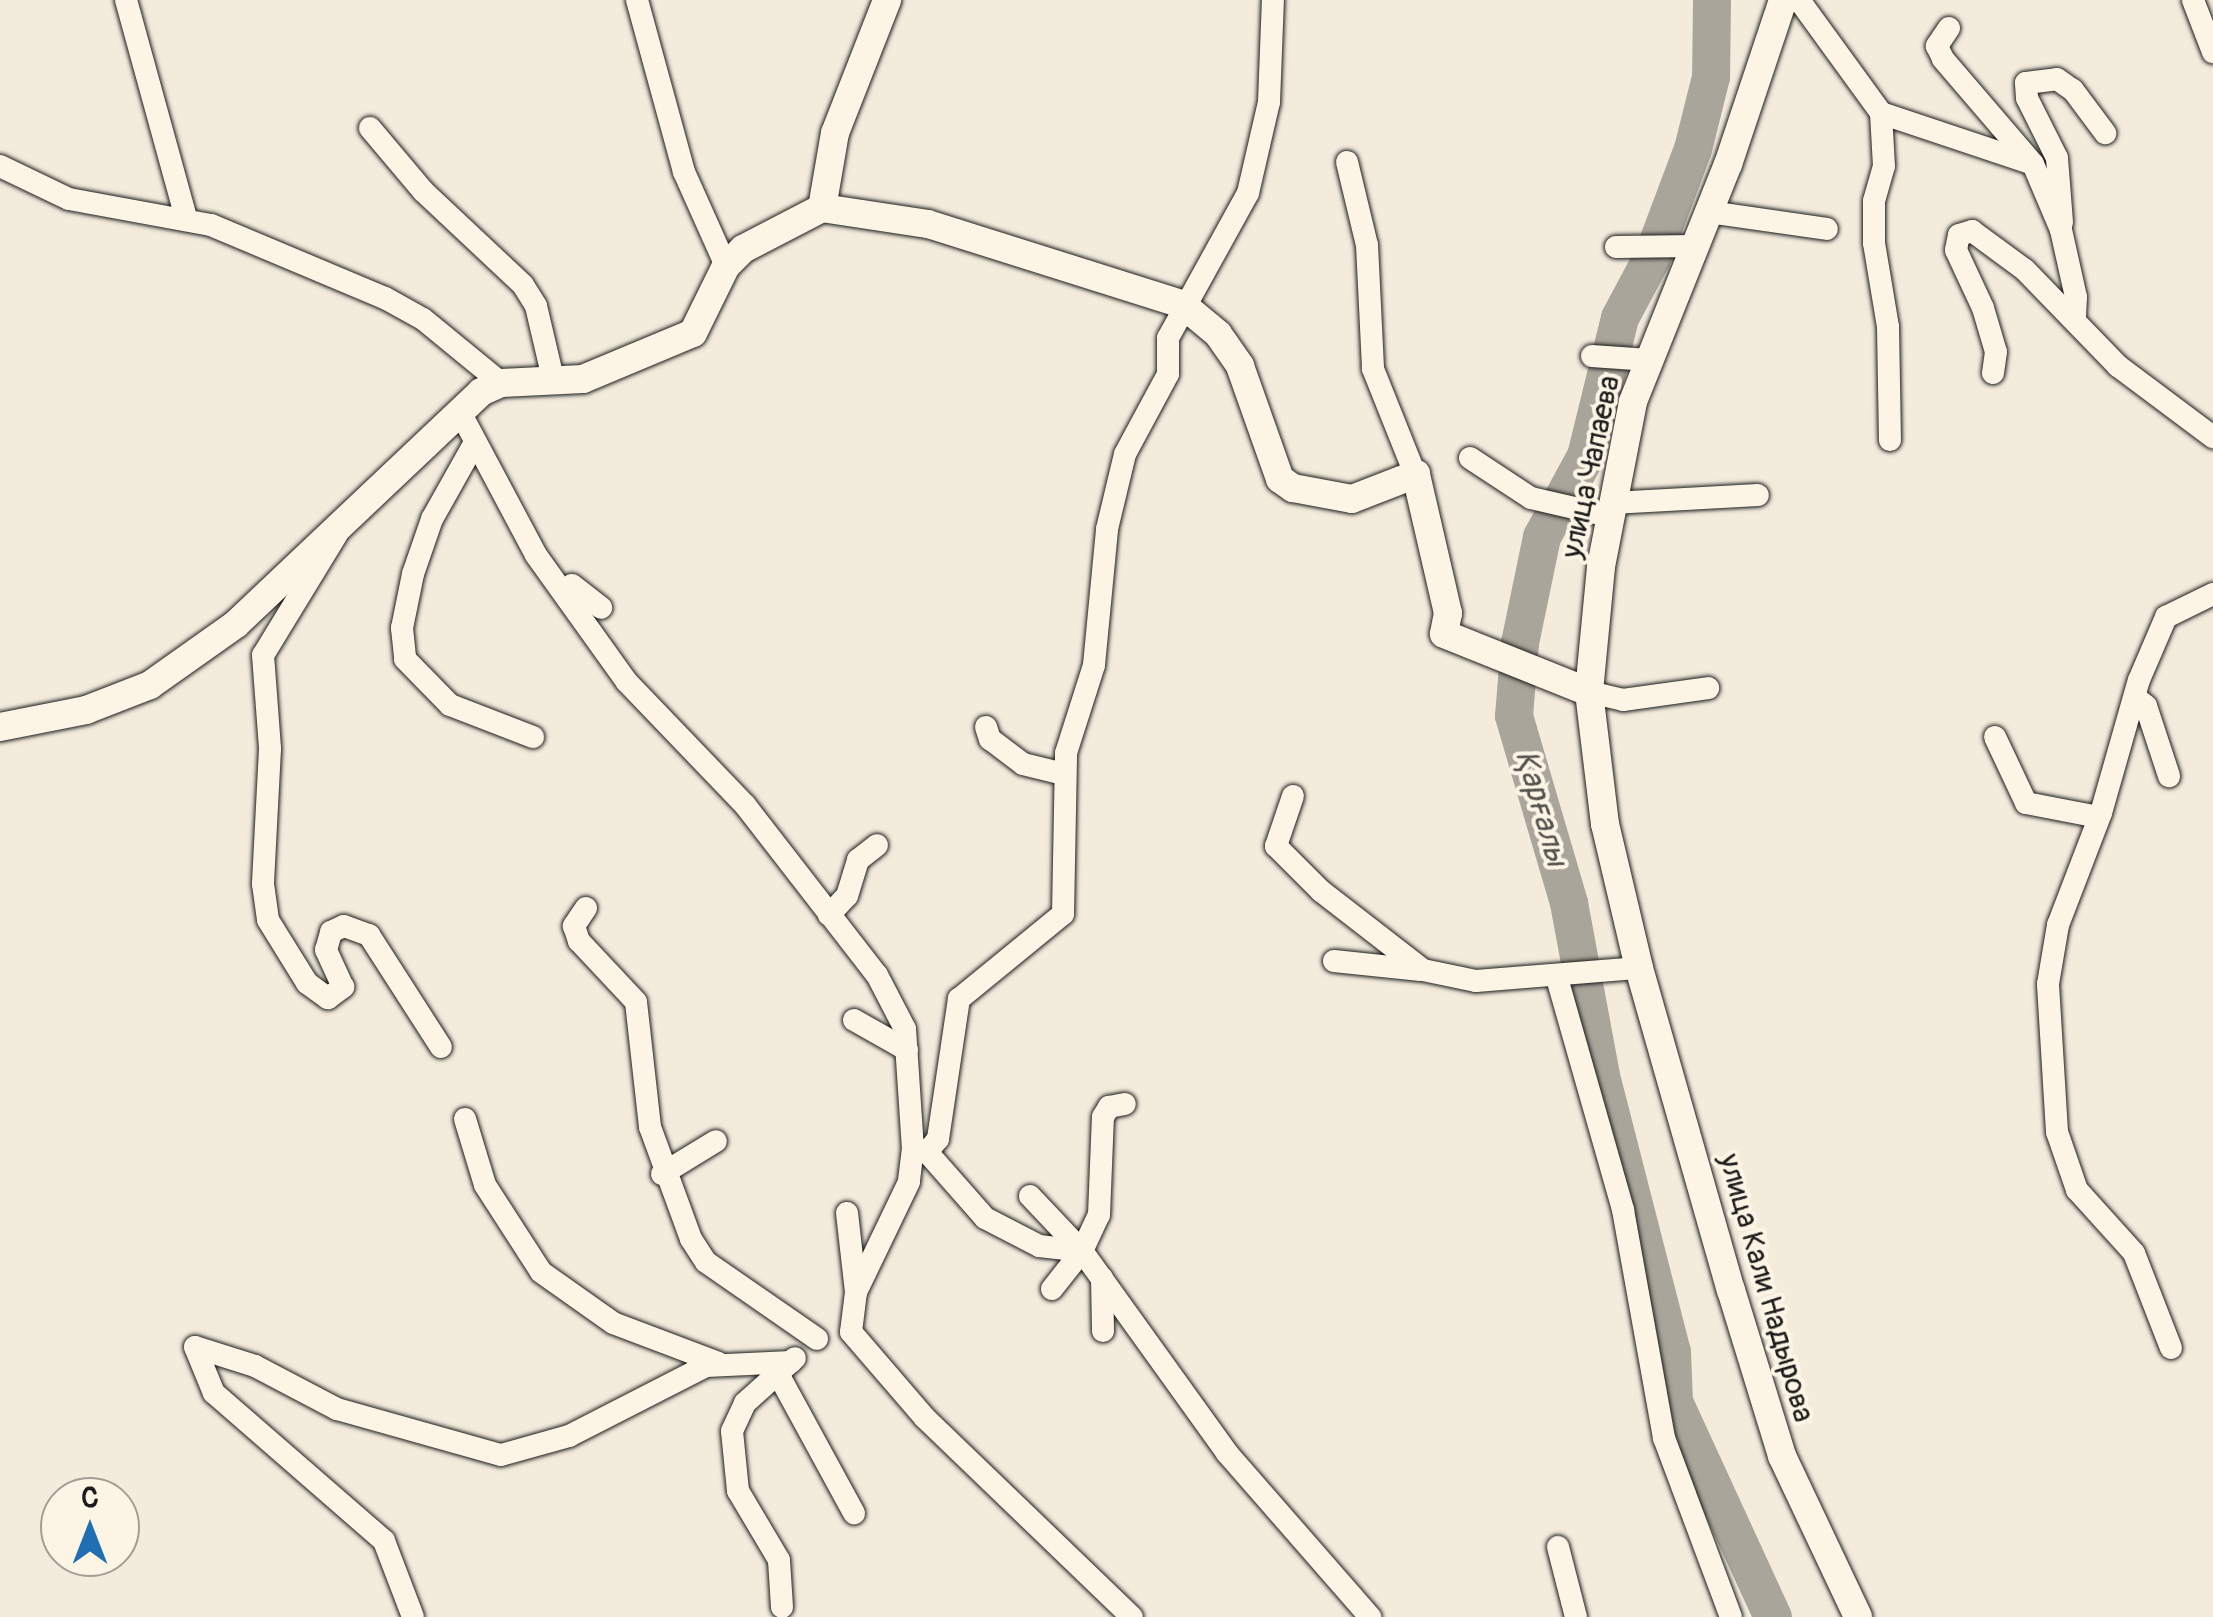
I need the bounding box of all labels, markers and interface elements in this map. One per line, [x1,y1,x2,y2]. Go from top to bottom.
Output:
street label: улица Чапаева [1554,372,1628,562]
water label: Қарғалы [1506,746,1576,870]
street label: улица Кали Надырова [1710,1150,1822,1426]
north arrow [40,1477,140,1577]
text: С [81,1481,99,1516]

